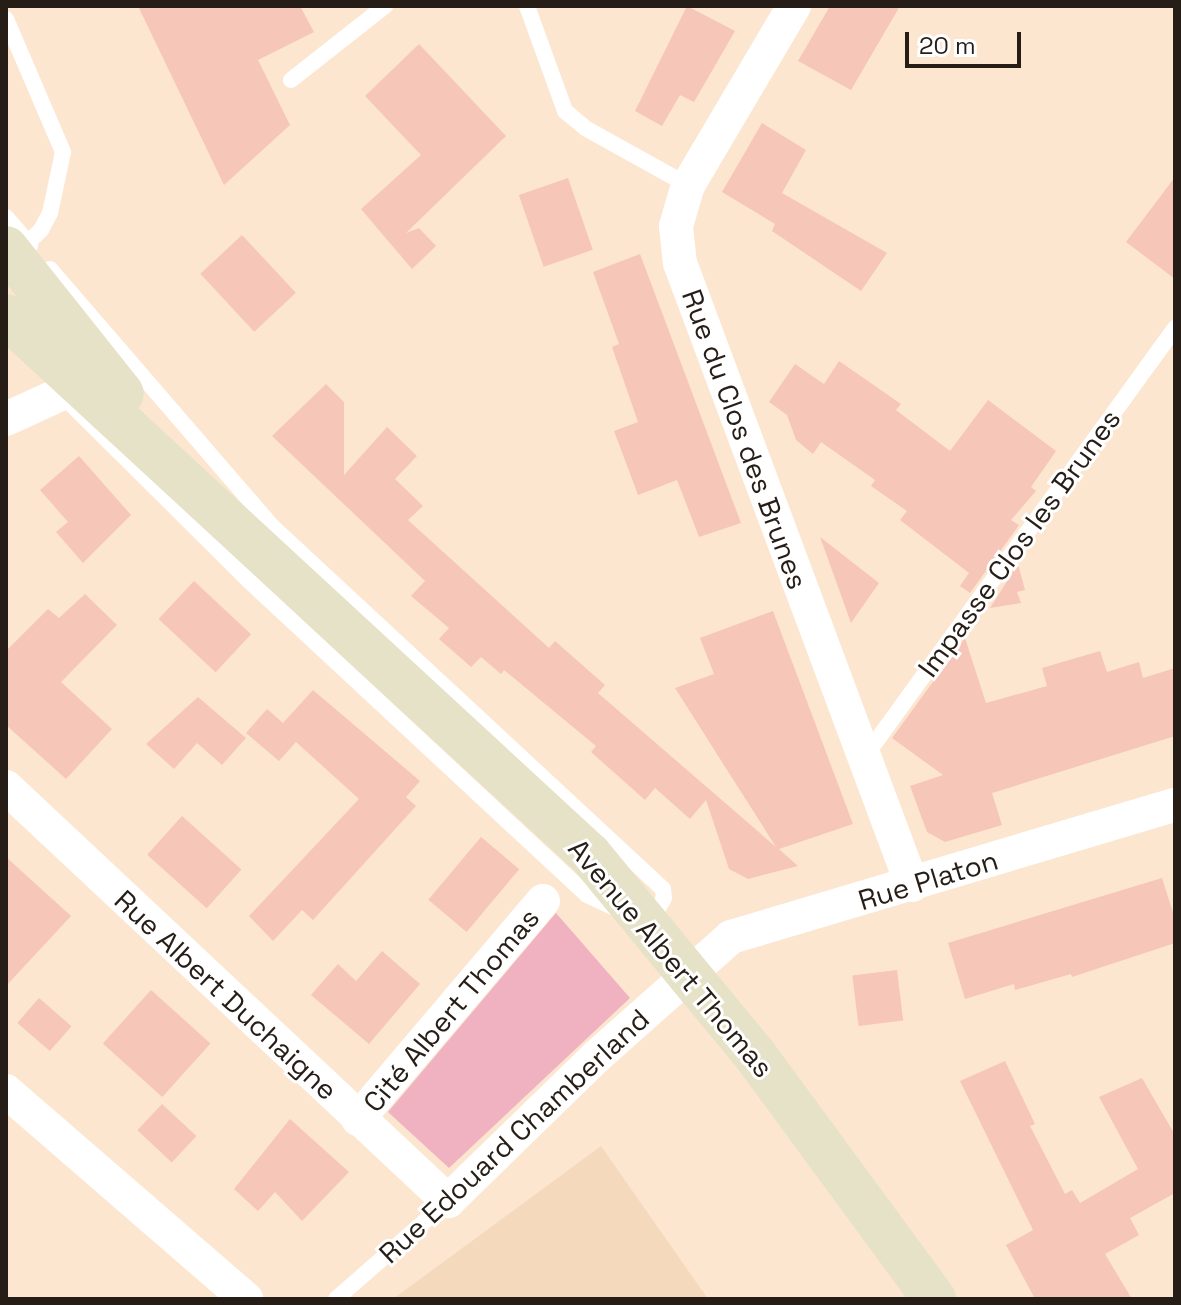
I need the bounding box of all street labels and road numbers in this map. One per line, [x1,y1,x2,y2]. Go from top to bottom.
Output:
street label: Rue du Clos des Brunes [675,285,815,593]
street label: Impasse Clos les Brunes [911,403,1127,683]
street label: Avenue Albert Thomas [561,832,781,1084]
street label: Rue Platon [854,843,1002,917]
street label: Rue Albert Duchaigne [108,883,344,1107]
street label: Cité Albert Thomas [356,901,546,1119]
street label: Rue Edouard Chamberland [372,1002,656,1270]

